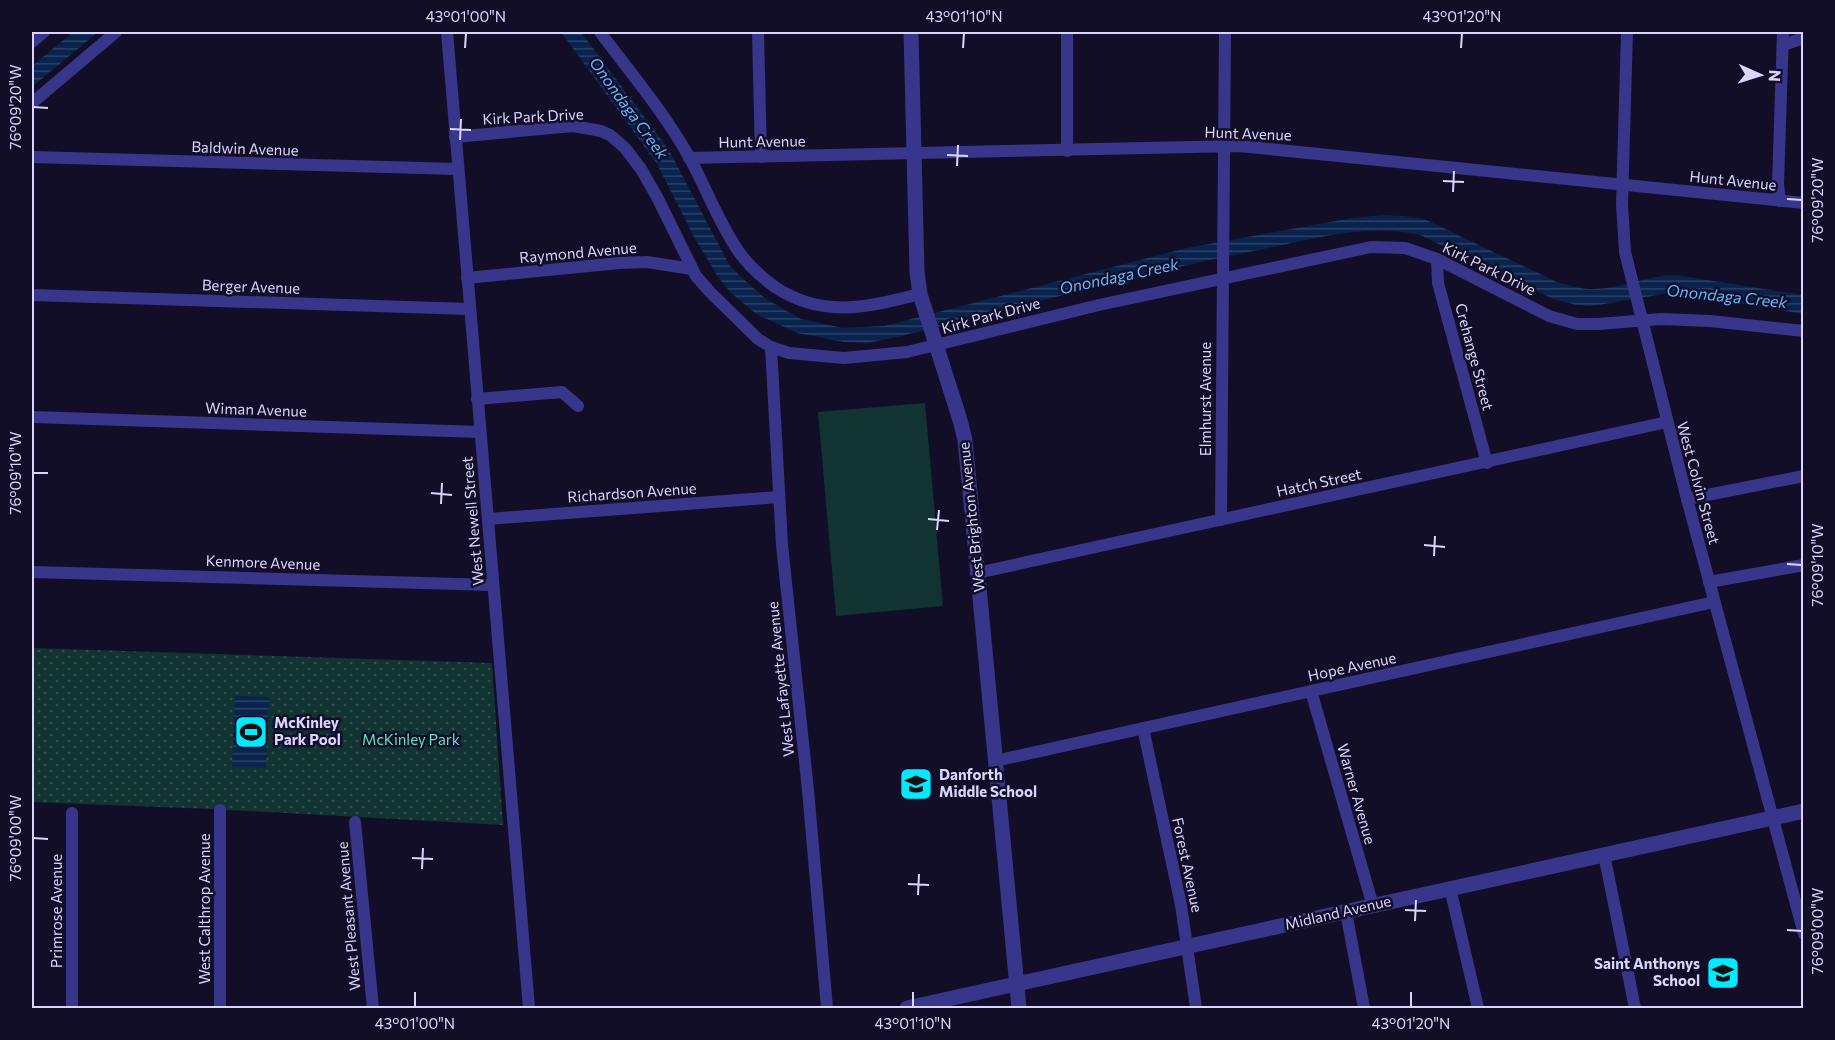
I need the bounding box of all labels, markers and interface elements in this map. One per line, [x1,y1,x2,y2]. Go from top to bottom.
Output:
text: 43°01'00"N [426,7,506,25]
text: 43°01'10"N [926,7,1002,25]
text: 43°01'20"N [1423,7,1501,25]
north arrow [1730,45,1790,105]
water label: Onondaga Creek [586,53,673,163]
text: 76°09'20"W [6,65,24,149]
text: N [1766,69,1785,82]
street label: Kirk Park Drive [482,104,584,128]
street label: Hunt Avenue [1204,122,1292,144]
street label: Hunt Avenue [718,131,806,151]
street label: Baldwin Avenue [191,137,299,159]
text: 76°09'20"W [1808,158,1826,242]
street label: Hunt Avenue [1689,166,1778,194]
street label: Raymond Avenue [519,238,637,266]
street label: Kirk Park Drive [1440,238,1539,298]
water label: Onondaga Creek [1058,254,1180,297]
street label: Berger Avenue [202,275,301,297]
water label: Onondaga Creek [1666,280,1789,311]
street label: Kirk Park Drive [939,293,1042,337]
street label: Crehange Street [1452,301,1498,412]
street label: Elmhurst Avenue [1196,342,1214,456]
street label: Wiman Avenue [205,398,307,420]
street label: West Colvin Street [1674,419,1724,546]
text: 76°09'10"W [6,431,24,515]
street label: West Brighton Avenue [954,441,988,593]
street label: West Newell Street [457,456,487,586]
street label: Hatch Street [1275,464,1363,500]
street label: Richardson Avenue [567,479,697,505]
text: 76°09'10"W [1808,523,1826,607]
street label: Kenmore Avenue [205,551,321,573]
street label: West Lafayette Avenue [763,600,797,758]
street label: Hope Avenue [1306,648,1398,684]
place label: McKinley Park Pool [274,713,341,748]
sports icon: McKinley Park Pool [233,714,269,750]
park label: McKinley Park [362,730,460,748]
street label: Warner Avenue [1334,741,1380,846]
place label: Danforth Middle School [939,765,1037,800]
school or university icon: Danforth Middle School [898,766,934,802]
text: 76°09'00"W [6,795,24,881]
street label: Forest Avenue [1169,816,1207,914]
street label: West Calthrop Avenue [195,833,213,985]
street label: West Pleasant Avenue [333,841,363,991]
street label: Primrose Avenue [47,854,65,968]
text: 76°09'00"W [1808,888,1826,974]
street label: Midland Avenue [1283,891,1393,933]
place label: Saint Anthonys School [1594,954,1700,989]
school or university icon: Saint Anthonys School [1705,955,1741,991]
text: 43°01'00"N [375,1014,455,1032]
text: 43°01'10"N [875,1014,951,1032]
text: 43°01'20"N [1372,1014,1450,1032]

